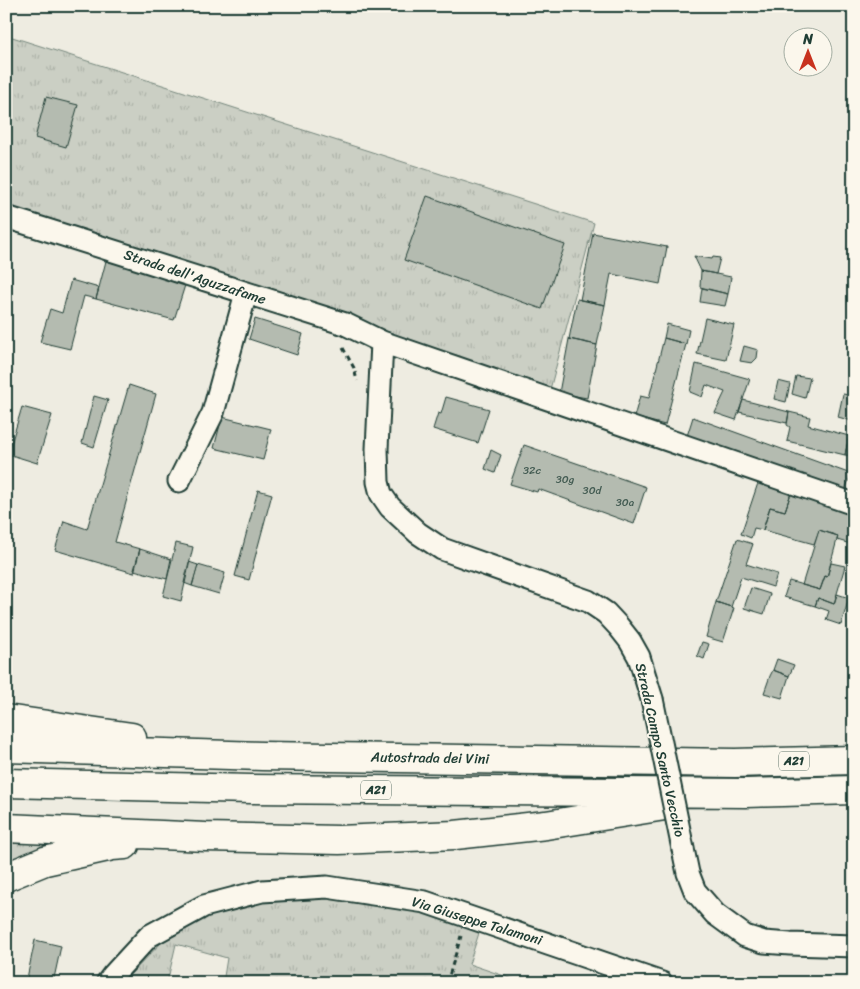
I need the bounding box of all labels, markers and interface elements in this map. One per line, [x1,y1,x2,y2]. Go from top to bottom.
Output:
text: N [802,27,813,52]
north arrow [782,28,832,78]
street label: Strada dell'Aguzzafame [121,242,269,312]
house number: 32c [523,461,541,480]
house number: 30g [556,470,575,489]
house number: 30d [583,481,603,500]
house number: 30a [616,493,635,512]
street label: Strada Campo Santo Vecchio [628,660,692,840]
street label: Autostrada dei Vini [370,744,491,772]
road number: A21 [779,751,809,770]
road number: A21 [361,780,391,800]
street label: Via Giuseppe Talamoni [409,889,547,953]

